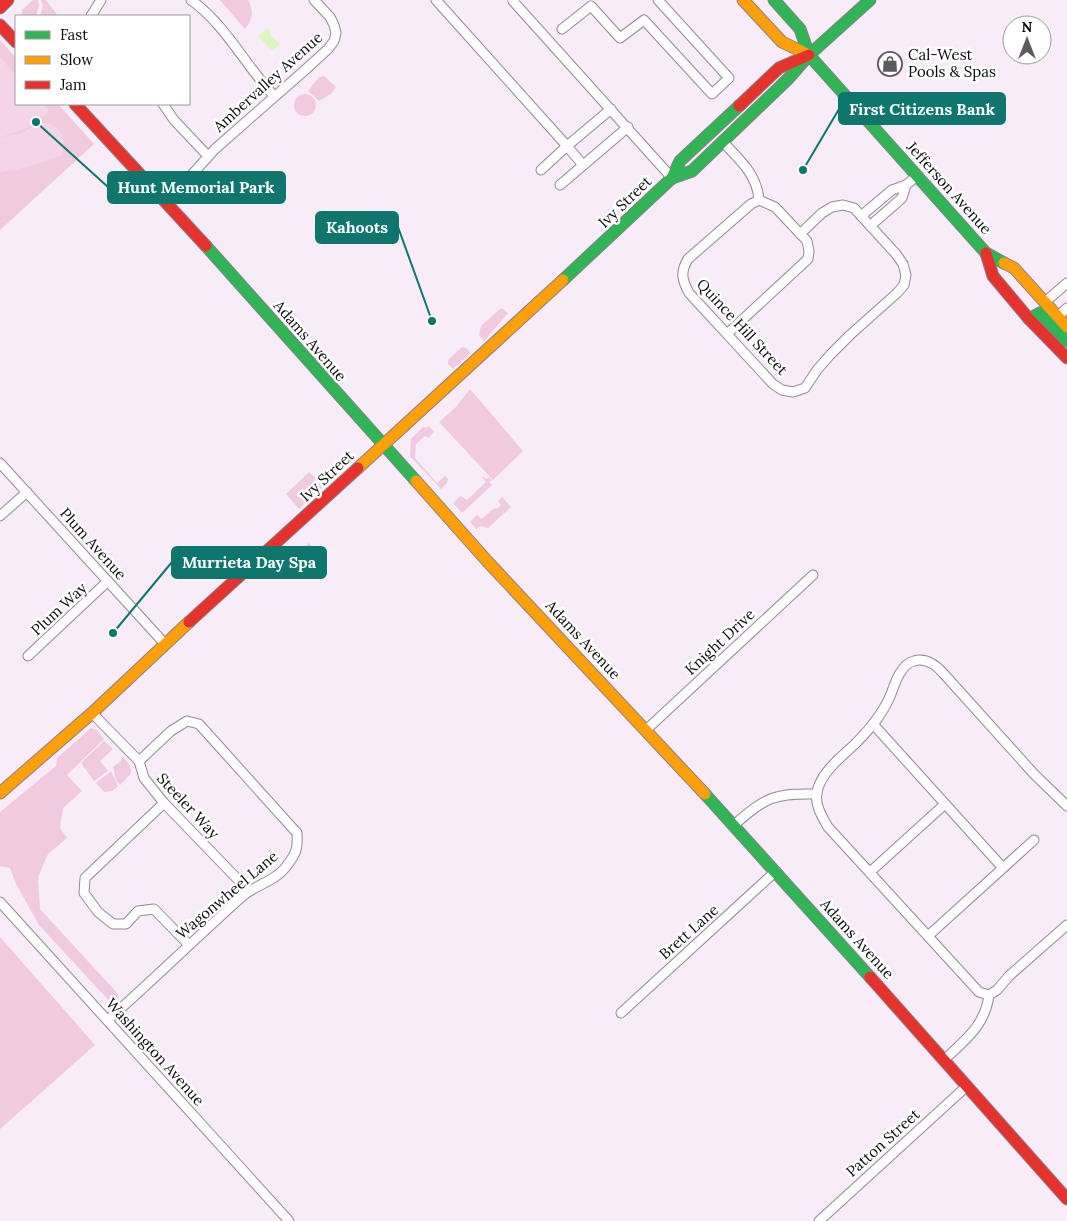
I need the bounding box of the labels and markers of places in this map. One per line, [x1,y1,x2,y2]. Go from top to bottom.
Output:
place label: Cal-West Pools & Spas [908,45,996,81]
shop icon: Cal-West Pools & Spas [877,51,903,77]
callout: First Citizens Bank [839,93,1005,124]
callout: Hunt Memorial Park [108,172,285,203]
callout: Kahoots [316,212,398,243]
callout: Murrieta Day Spa [172,547,326,578]

